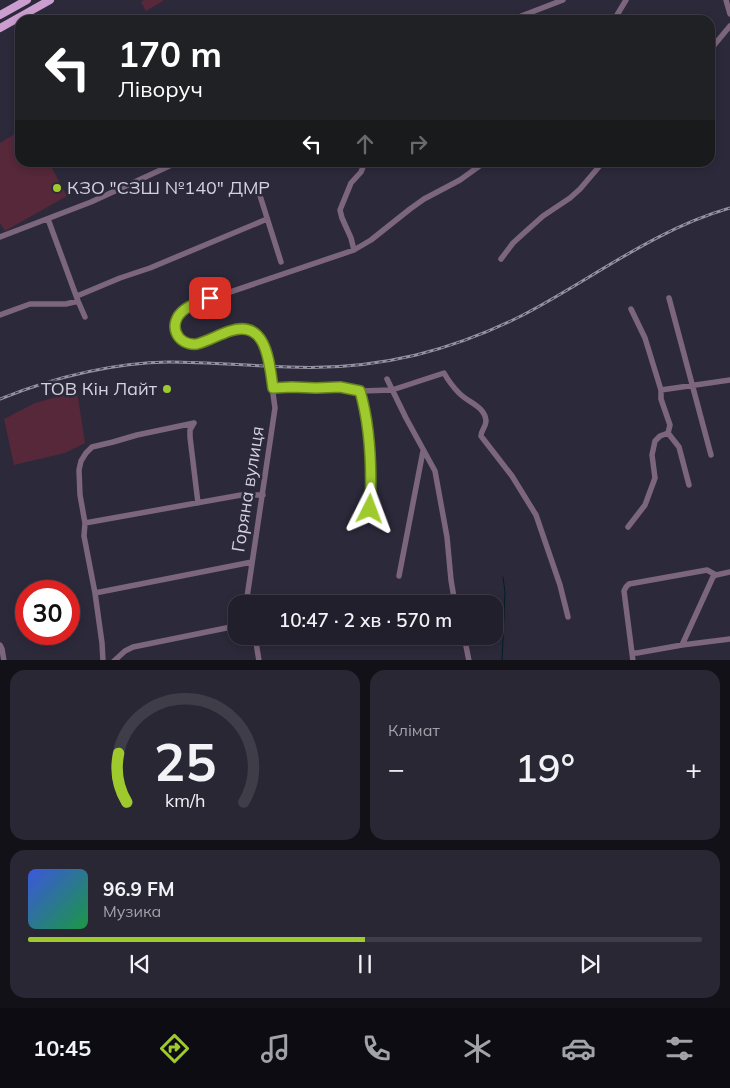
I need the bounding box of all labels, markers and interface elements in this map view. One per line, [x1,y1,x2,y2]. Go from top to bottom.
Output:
text: 170 m [118,32,222,76]
icon: left [35,35,100,100]
text: Ліворуч [118,75,203,103]
icon: left [298,130,326,158]
icon: ahead [351,130,379,158]
icon: right [404,130,432,158]
place label: КЗО "СЗШ №140" ДМР [67,176,270,199]
marker: КЗО "СЗШ №140" ДМР [51,182,63,194]
pin [189,277,231,319]
icon: arrive [196,284,224,312]
place label: ТОВ Кін Лайт [41,377,158,400]
marker: ТОВ Кін Лайт [161,383,173,395]
street label: Горяна вулиця [226,424,269,553]
position arrow [343,482,395,534]
speed limit sign: 30 [15,580,80,645]
text: 10:47 · 2 хв · 570 m [279,608,452,632]
text: Клімат [388,720,440,740]
text: 25 [154,729,216,794]
text: 19° [515,744,575,792]
text: − [388,751,405,786]
text: + [685,751,702,786]
text: km/h [165,789,205,811]
text: 96.9 FM [103,877,175,901]
text: Музика [103,901,161,921]
icon: previous [126,950,154,978]
icon: pause [351,950,379,978]
icon: next [576,950,604,978]
icon: directions [157,1031,192,1066]
icon: music [258,1031,293,1066]
icon: phone [359,1031,394,1066]
icon: climate [460,1031,495,1066]
icon: car [561,1031,596,1066]
icon: filters [662,1031,697,1066]
text: 10:45 [33,1034,91,1062]

